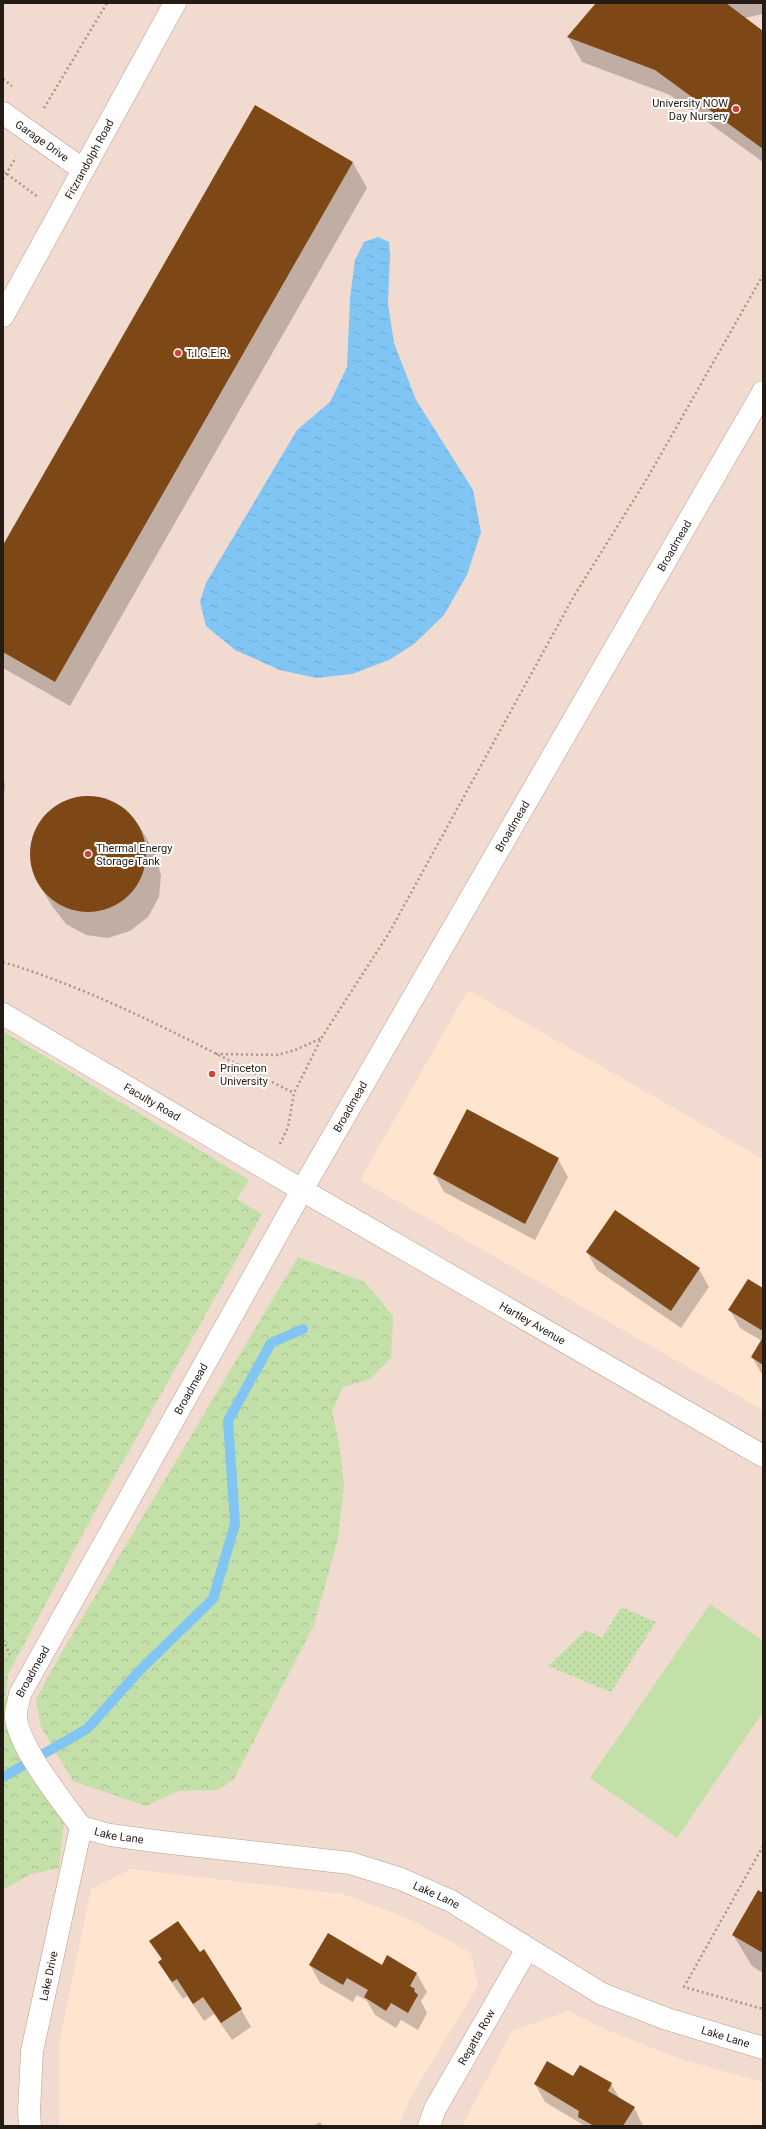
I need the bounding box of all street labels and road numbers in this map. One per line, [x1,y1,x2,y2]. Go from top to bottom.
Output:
street label: Fitzrandolph Road [63,117,117,201]
street label: Garage Drive [13,118,71,165]
street label: Broadmead [655,518,694,574]
street label: Broadmead [493,799,532,854]
street label: Broadmead [331,1079,370,1135]
street label: Faculty Road [121,1081,182,1124]
street label: Hartley Avenue [497,1299,568,1348]
street label: Broadmead [172,1361,211,1417]
street label: Broadmead [13,1644,52,1700]
street label: Lake Lane [93,1825,144,1846]
street label: Lake Lane [411,1879,462,1912]
street label: Lake Drive [37,1950,61,2002]
street label: Regatta Row [456,2007,498,2067]
street label: Lake Lane [700,2024,751,2051]

